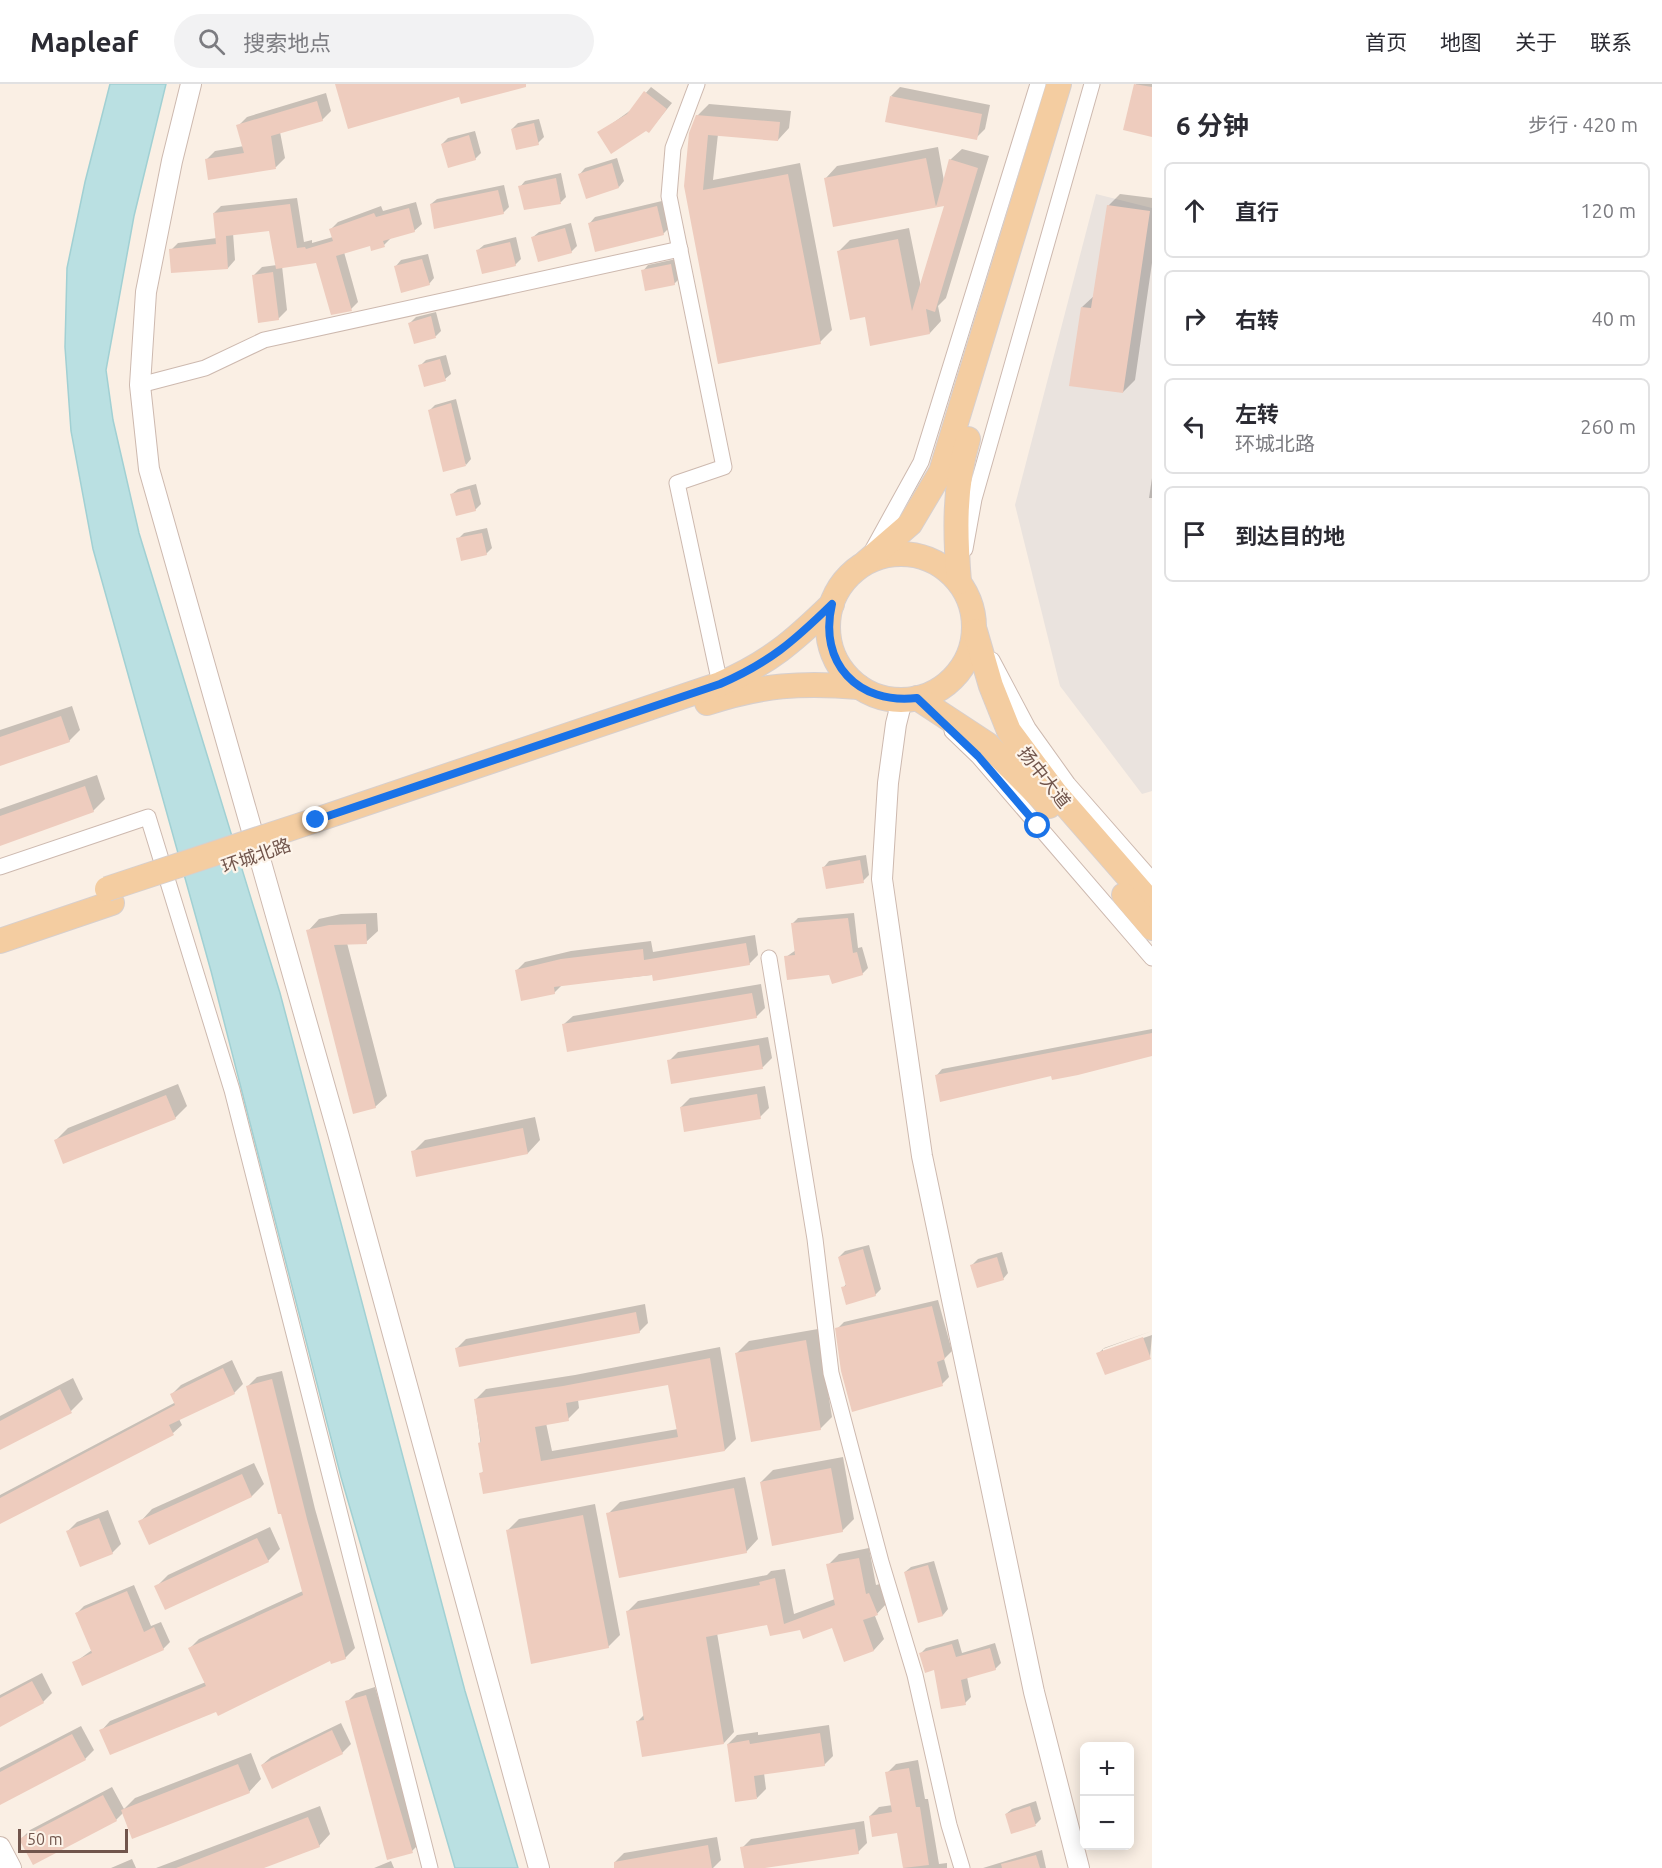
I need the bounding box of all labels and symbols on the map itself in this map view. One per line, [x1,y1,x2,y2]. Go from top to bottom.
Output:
street label: 扬中大道 [1015,742,1075,812]
route end [302,806,328,832]
route start [1024,812,1050,838]
street label: 环城北路 [219,834,293,876]
scale bar [18,1826,128,1854]

